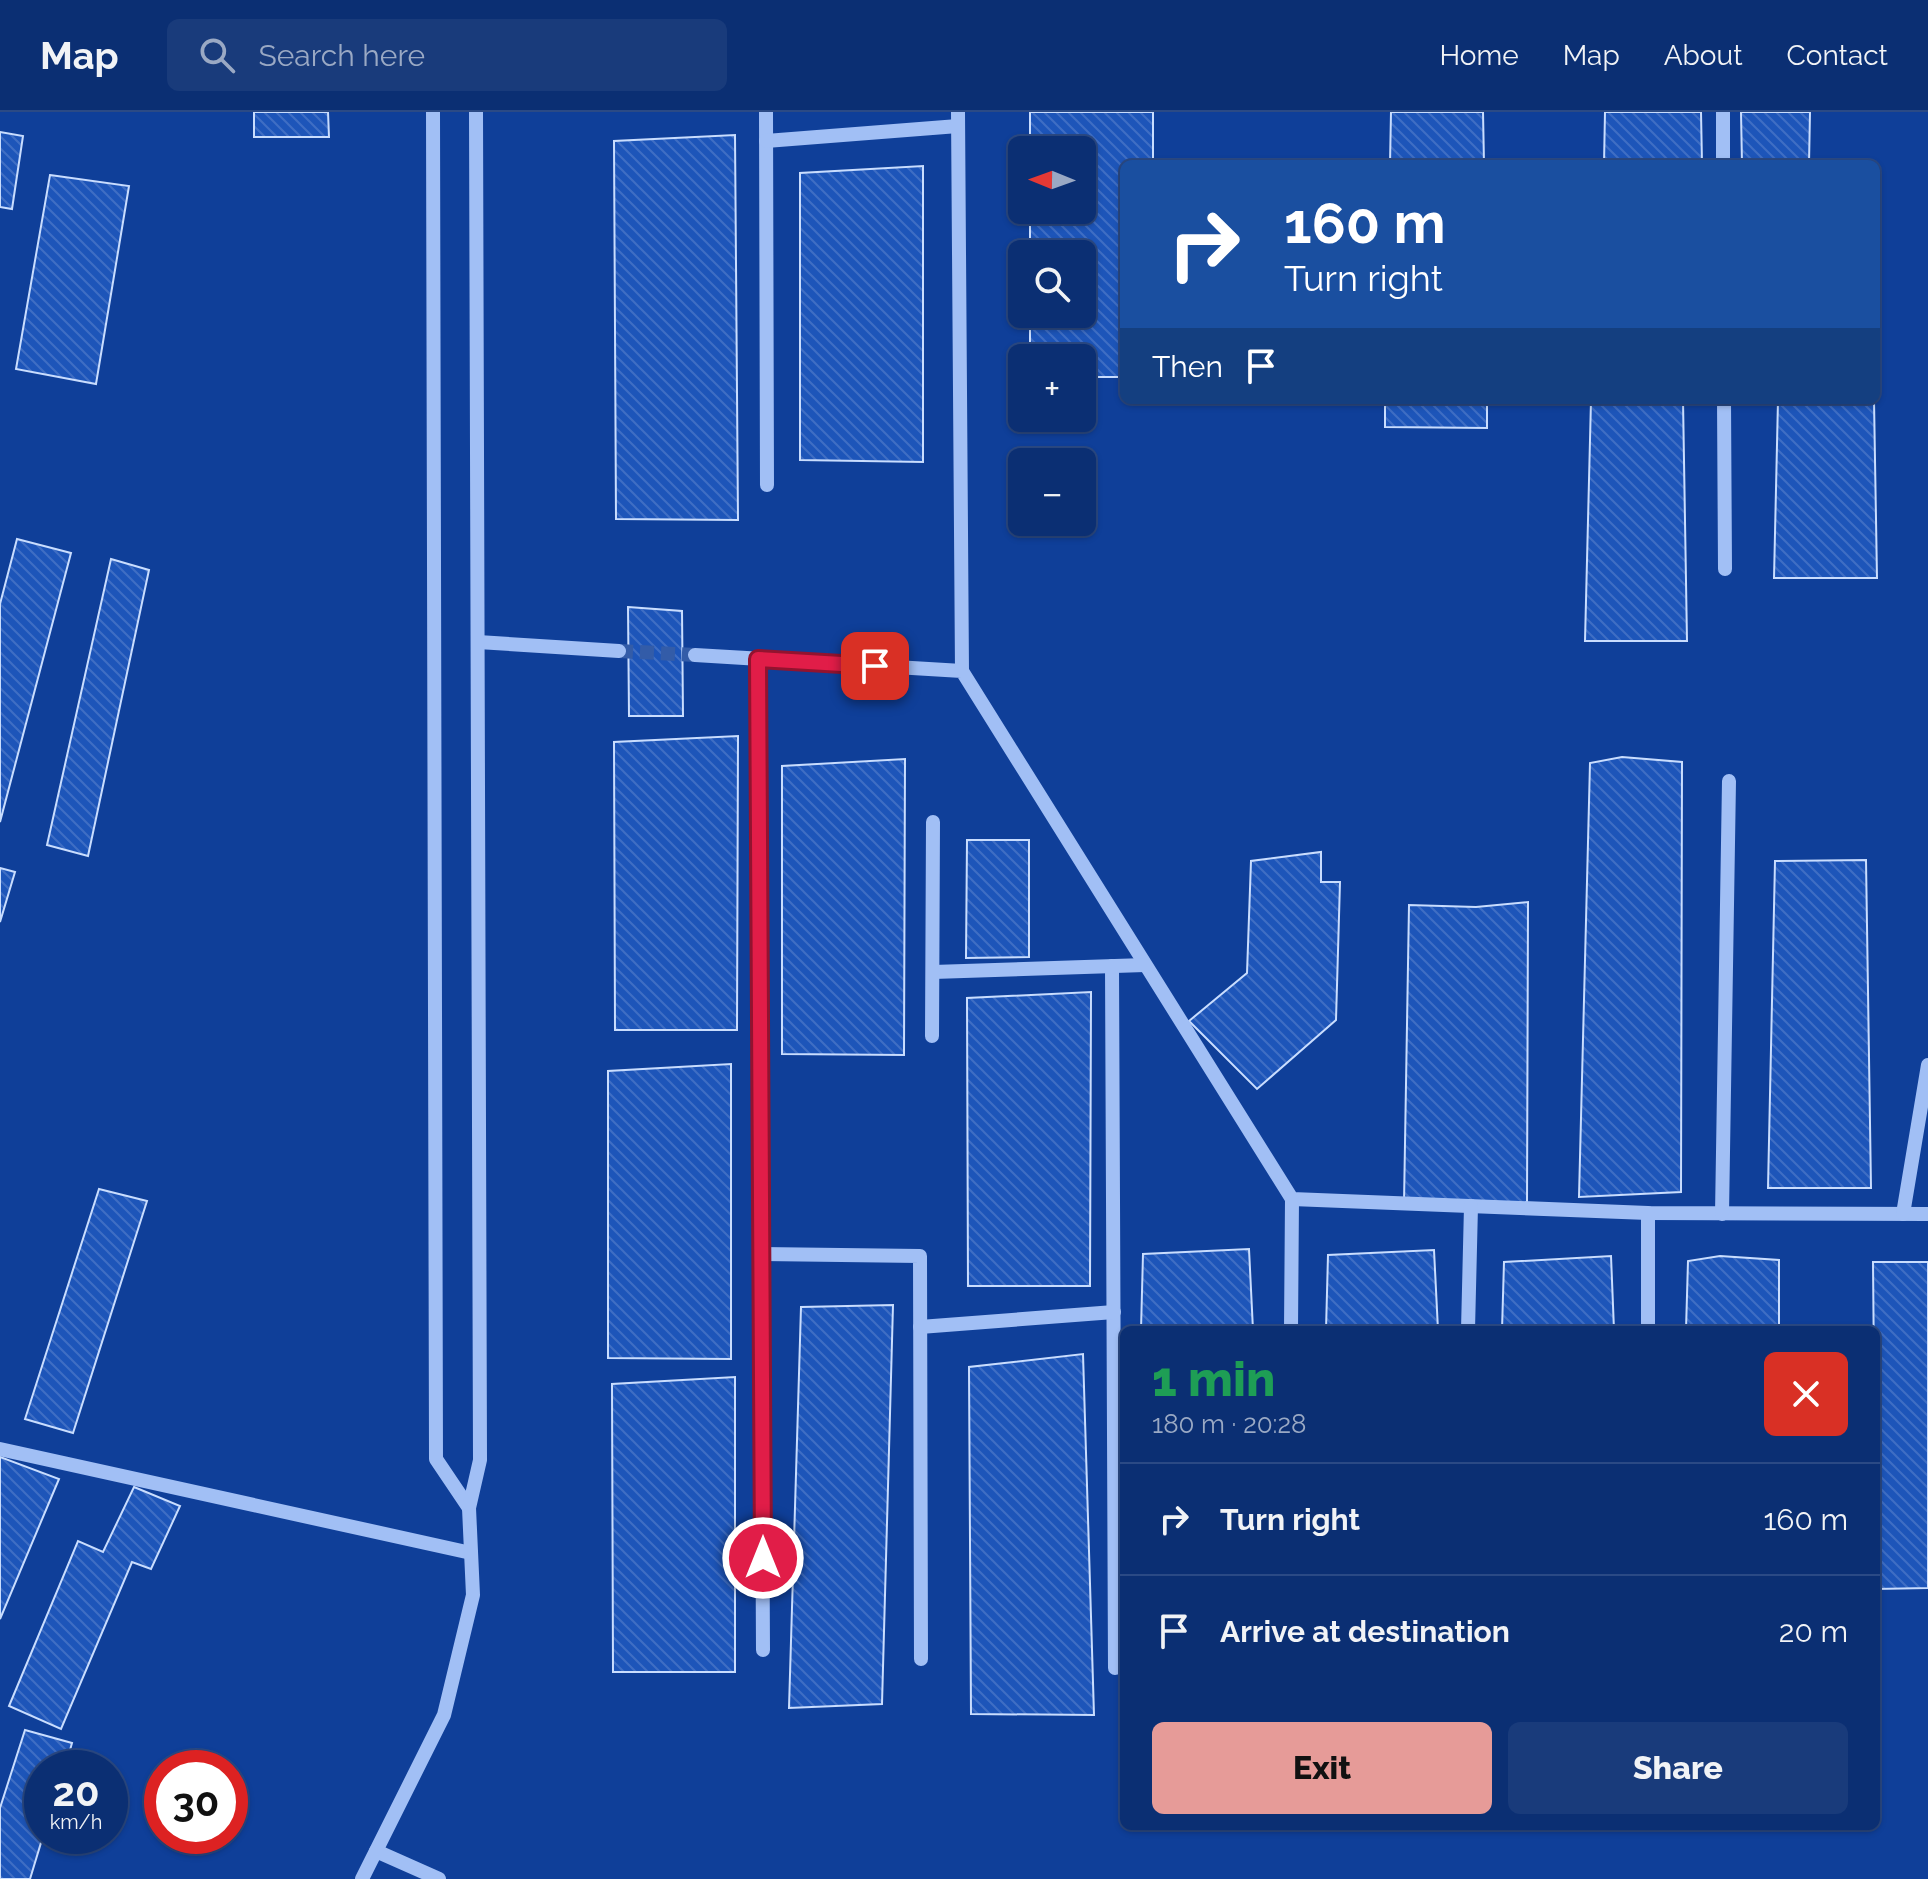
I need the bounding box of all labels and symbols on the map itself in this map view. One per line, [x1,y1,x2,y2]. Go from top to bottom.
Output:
north arrow [1008,136,1096,224]
pin [841,632,909,700]
position arrow [721,1516,805,1600]
speed limit sign: 30 [144,1750,248,1854]

